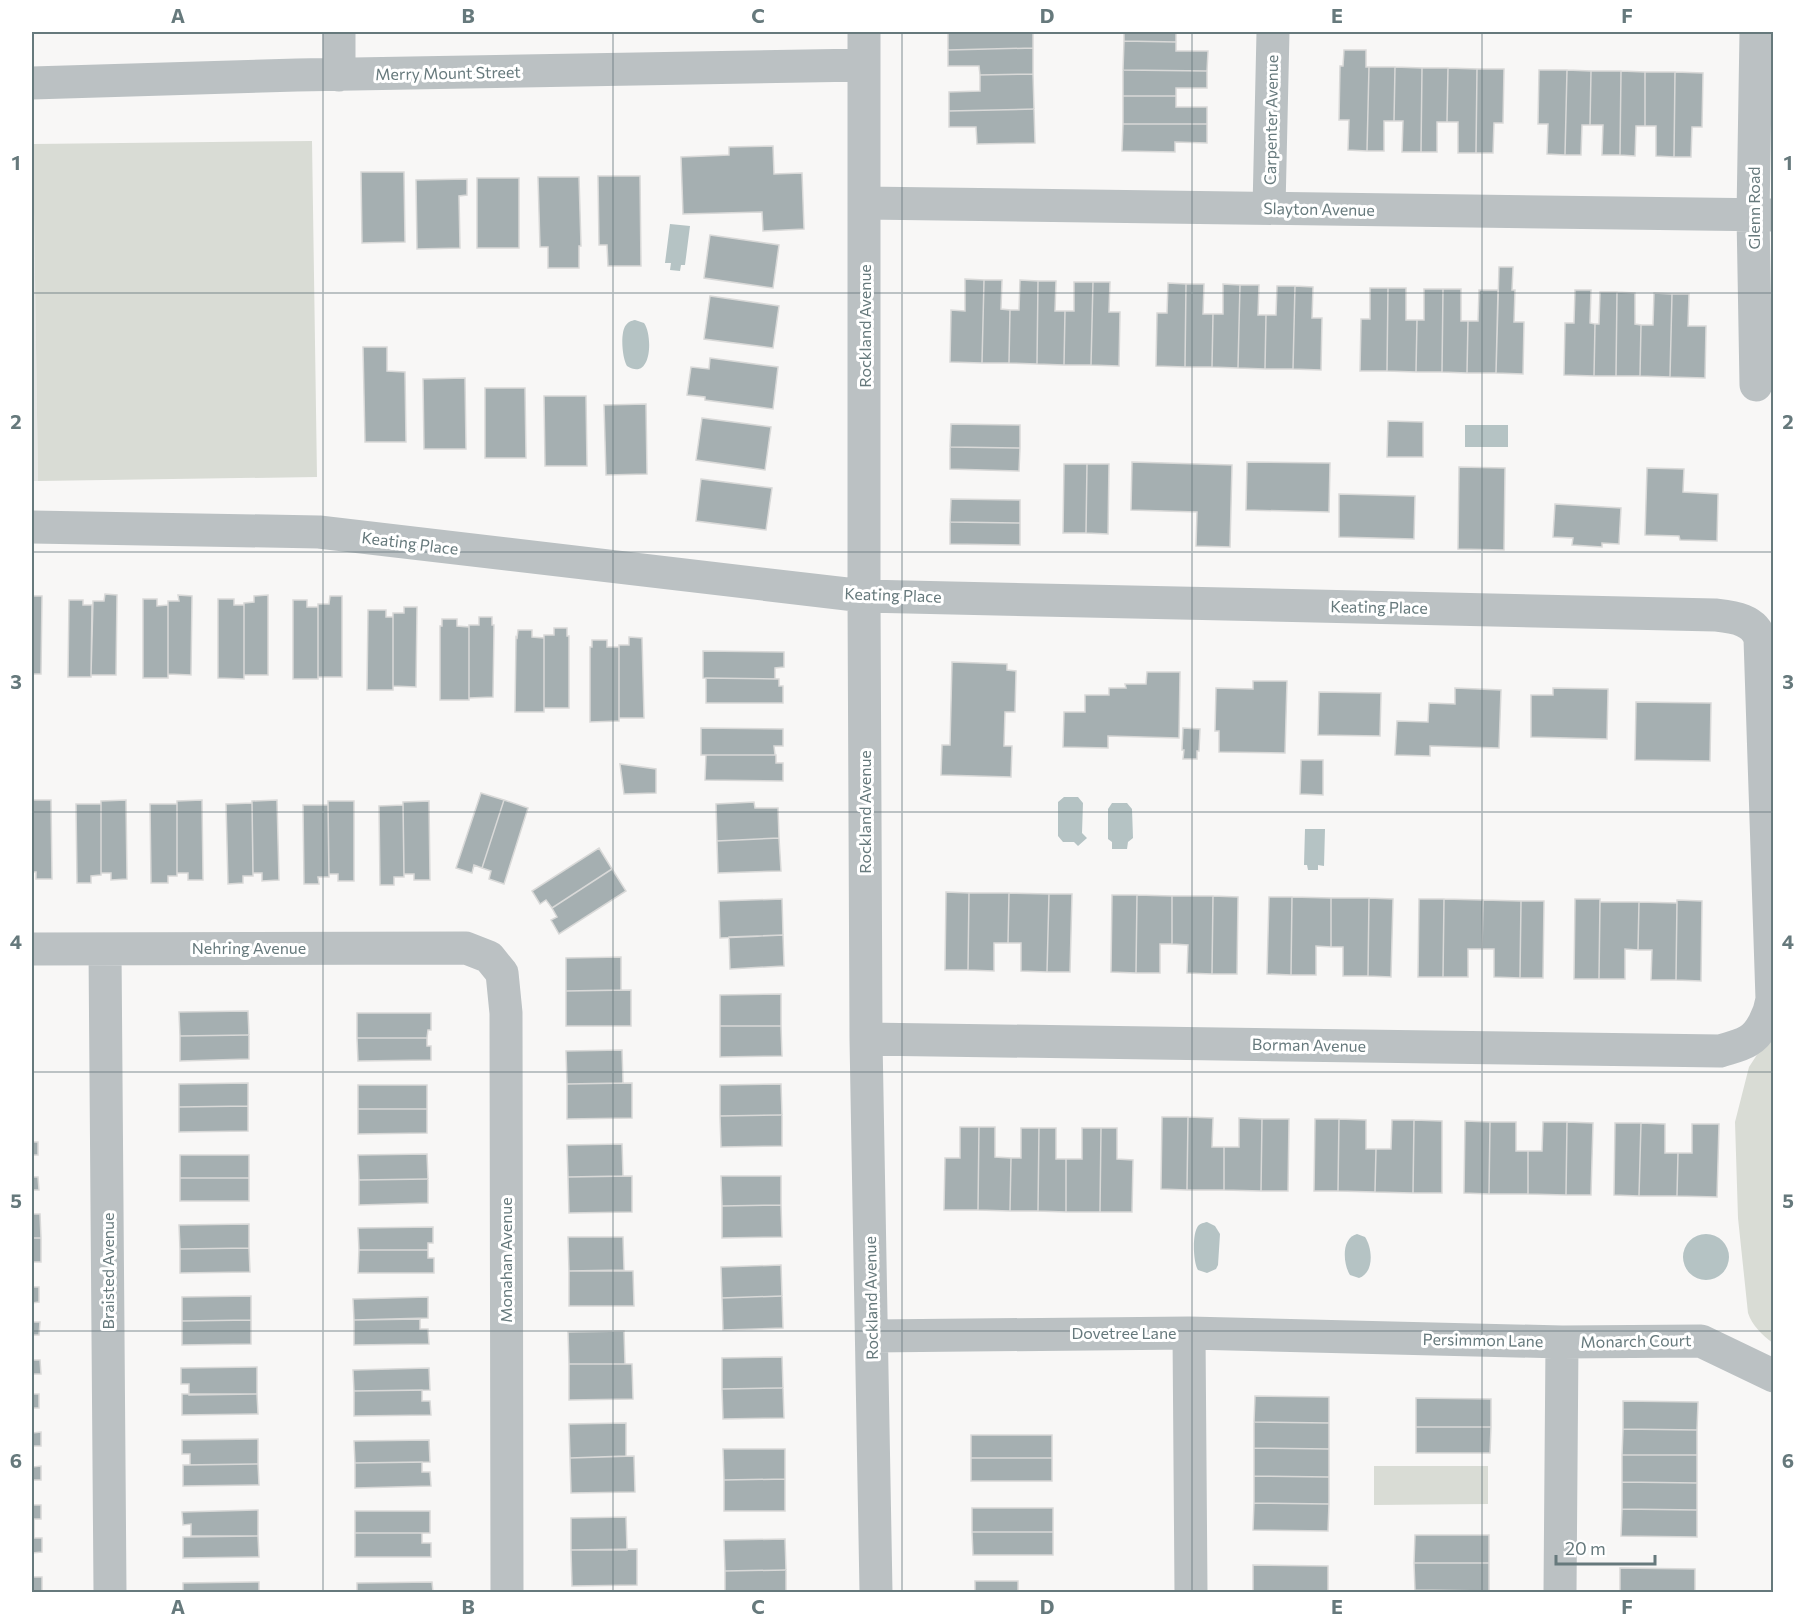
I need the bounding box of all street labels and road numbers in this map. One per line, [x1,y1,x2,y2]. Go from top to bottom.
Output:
street label: Carpenter Avenue [1260,55,1281,185]
street label: Merry Mount Street [375,62,521,83]
street label: Glenn Road [1744,167,1763,250]
street label: Slayton Avenue [1263,198,1375,219]
street label: Rockland Avenue [855,264,874,388]
street label: Keating Place [361,527,460,558]
street label: Keating Place [844,583,942,606]
street label: Keating Place [1330,596,1428,617]
street label: Rockland Avenue [855,750,874,874]
street label: Nehring Avenue [192,938,306,957]
street label: Borman Avenue [1252,1034,1366,1055]
street label: Monahan Avenue [496,1197,515,1323]
street label: Braisted Avenue [98,1213,117,1329]
street label: Rockland Avenue [860,1236,881,1360]
street label: Dovetree Lane [1071,1323,1177,1342]
street label: Persimmon Lane [1423,1329,1543,1350]
street label: Monarch Court [1580,1330,1692,1351]

